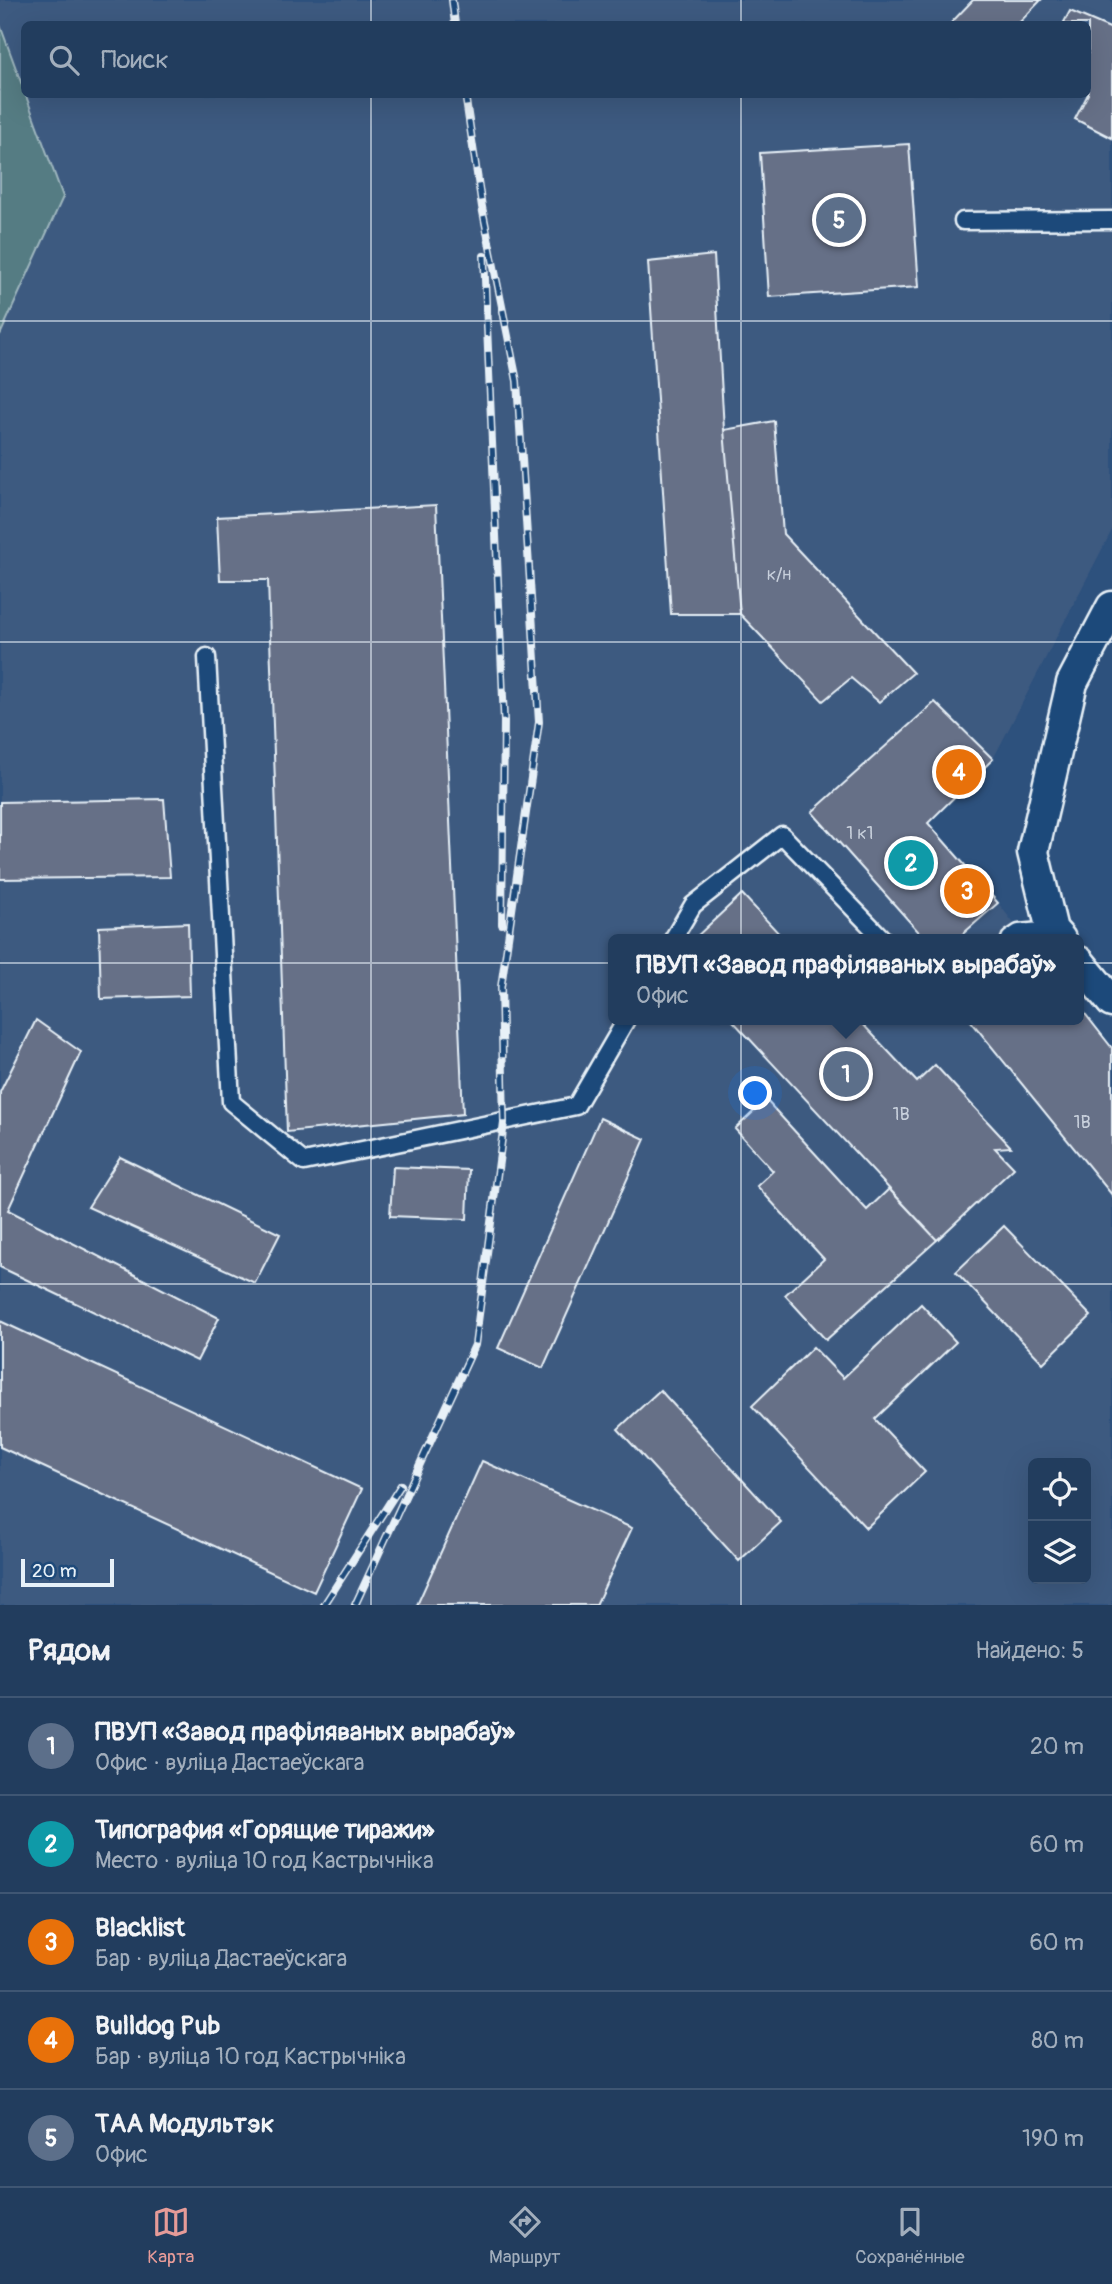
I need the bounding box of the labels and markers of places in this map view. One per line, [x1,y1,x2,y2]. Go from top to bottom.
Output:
pin: 5 [816,194,862,246]
pin: 4 [936,746,982,798]
pin: 2 [888,837,934,889]
pin: 3 [944,865,990,917]
pin: 1 [823,1048,869,1100]

